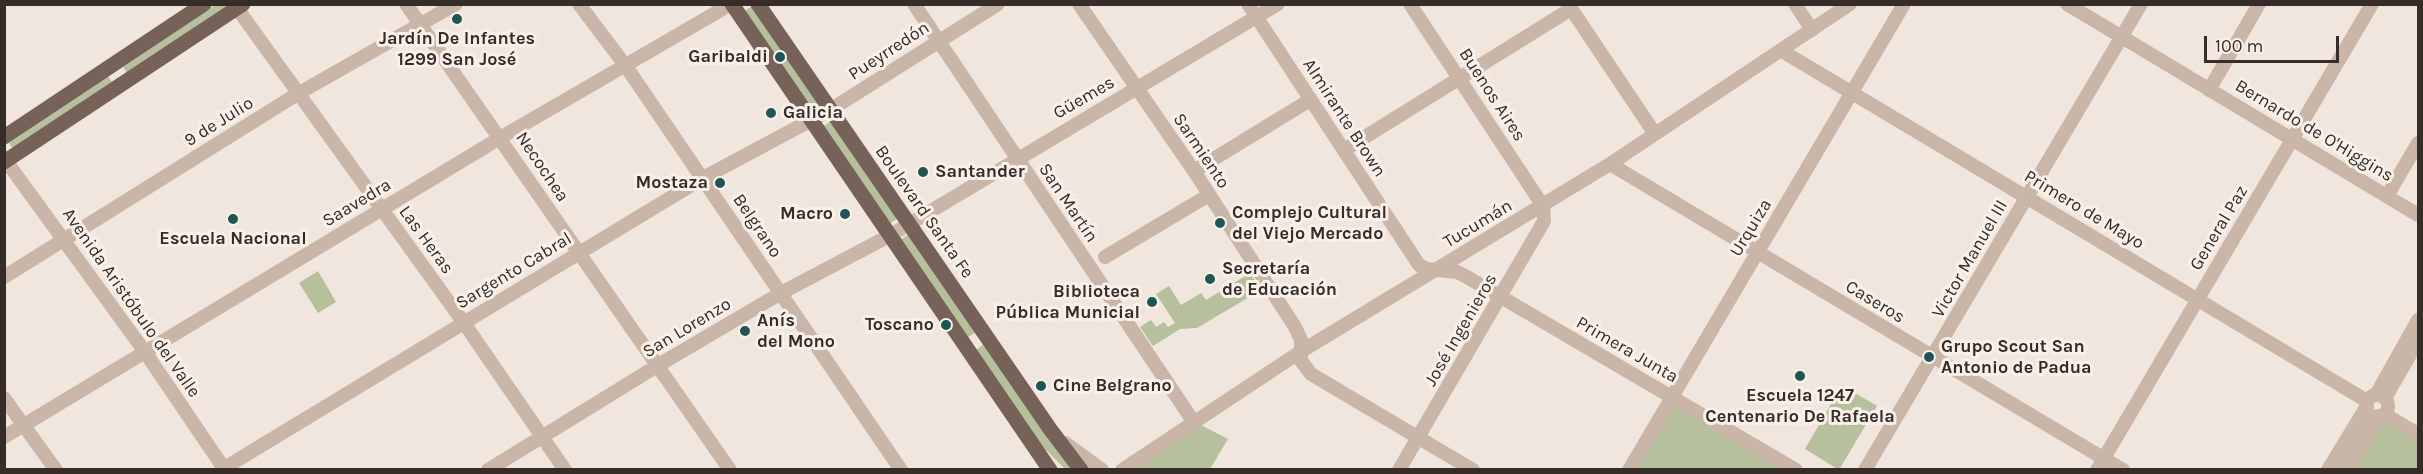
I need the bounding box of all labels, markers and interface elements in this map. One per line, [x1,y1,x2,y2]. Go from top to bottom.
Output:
marker: Jardín De Infantes 1299 San José [450,12,464,26]
street label: Pueyrredón [844,17,934,85]
scale bar [2207,24,2342,62]
place label: Jardín De Infantes 1299 San José [379,28,535,70]
text: 100 m [2215,35,2263,57]
street label: Buenos Aires [1454,44,1530,146]
place label: Garibaldi [688,46,768,68]
marker: Garibaldi [773,50,787,64]
street label: Almirante Brown [1298,55,1390,181]
street label: Güemes [1049,72,1119,124]
street label: Bernardo de O'Higgins [2231,75,2397,187]
street label: 9 de Julio [180,92,258,152]
place label: Galicia [783,102,843,124]
marker: Galicia [764,106,778,120]
street label: Sarmiento [1168,109,1234,193]
street label: Necochea [511,128,573,206]
street label: Boulevard Santa Fe [870,141,978,283]
street label: San Martín [1034,159,1102,247]
place label: Santander [935,161,1025,183]
marker: Santander [916,165,930,179]
street label: Primero de Mayo [2020,166,2148,254]
place label: Mostaza [636,172,708,194]
street label: Saavedra [319,174,395,232]
marker: Mostaza [713,176,727,190]
street label: General Paz [2185,182,2253,274]
street label: Belgrano [728,190,786,262]
street label: Tucumán [1440,195,1516,253]
street label: Urquiza [1725,195,1777,261]
street label: Victor Manuel III [1927,196,2013,322]
street label: Las Heras [394,202,458,278]
place label: Complejo Cultural del Viejo Mercado [1232,202,1387,244]
place label: Macro [780,203,833,225]
street label: Avenida Aristóbulo del Valle [57,204,205,402]
marker: Macro [838,207,852,221]
marker: Escuela Nacional [226,212,240,226]
marker: Complejo Cultural del Viejo Mercado [1213,216,1227,230]
place label: Escuela Nacional [159,228,307,250]
street label: Sargento Cabral [452,228,576,314]
place label: Secretaría de Educación [1222,258,1337,300]
street label: José Ingenieros [1420,270,1502,390]
marker: Secretaría de Educación [1203,272,1217,286]
street label: Caseros [1841,276,1909,328]
place label: Biblioteca Pública Municial [996,281,1140,324]
street label: San Lorenzo [639,293,735,363]
marker: Biblioteca Pública Municial [1145,295,1159,309]
place label: Anís del Mono [757,310,835,352]
street label: Primera Junta [1572,312,1682,388]
place label: Toscano [865,314,934,336]
marker: Toscano [939,318,953,332]
marker: Anís del Mono [738,324,752,338]
place label: Grupo Scout San Antonio de Padua [1941,336,2092,378]
marker: Grupo Scout San Antonio de Padua [1922,350,1936,364]
marker: Escuela 1247 Centenario De Rafaela [1793,369,1807,383]
place label: Cine Belgrano [1053,375,1172,397]
marker: Cine Belgrano [1034,379,1048,393]
place label: Escuela 1247 Centenario De Rafaela [1705,385,1895,428]

